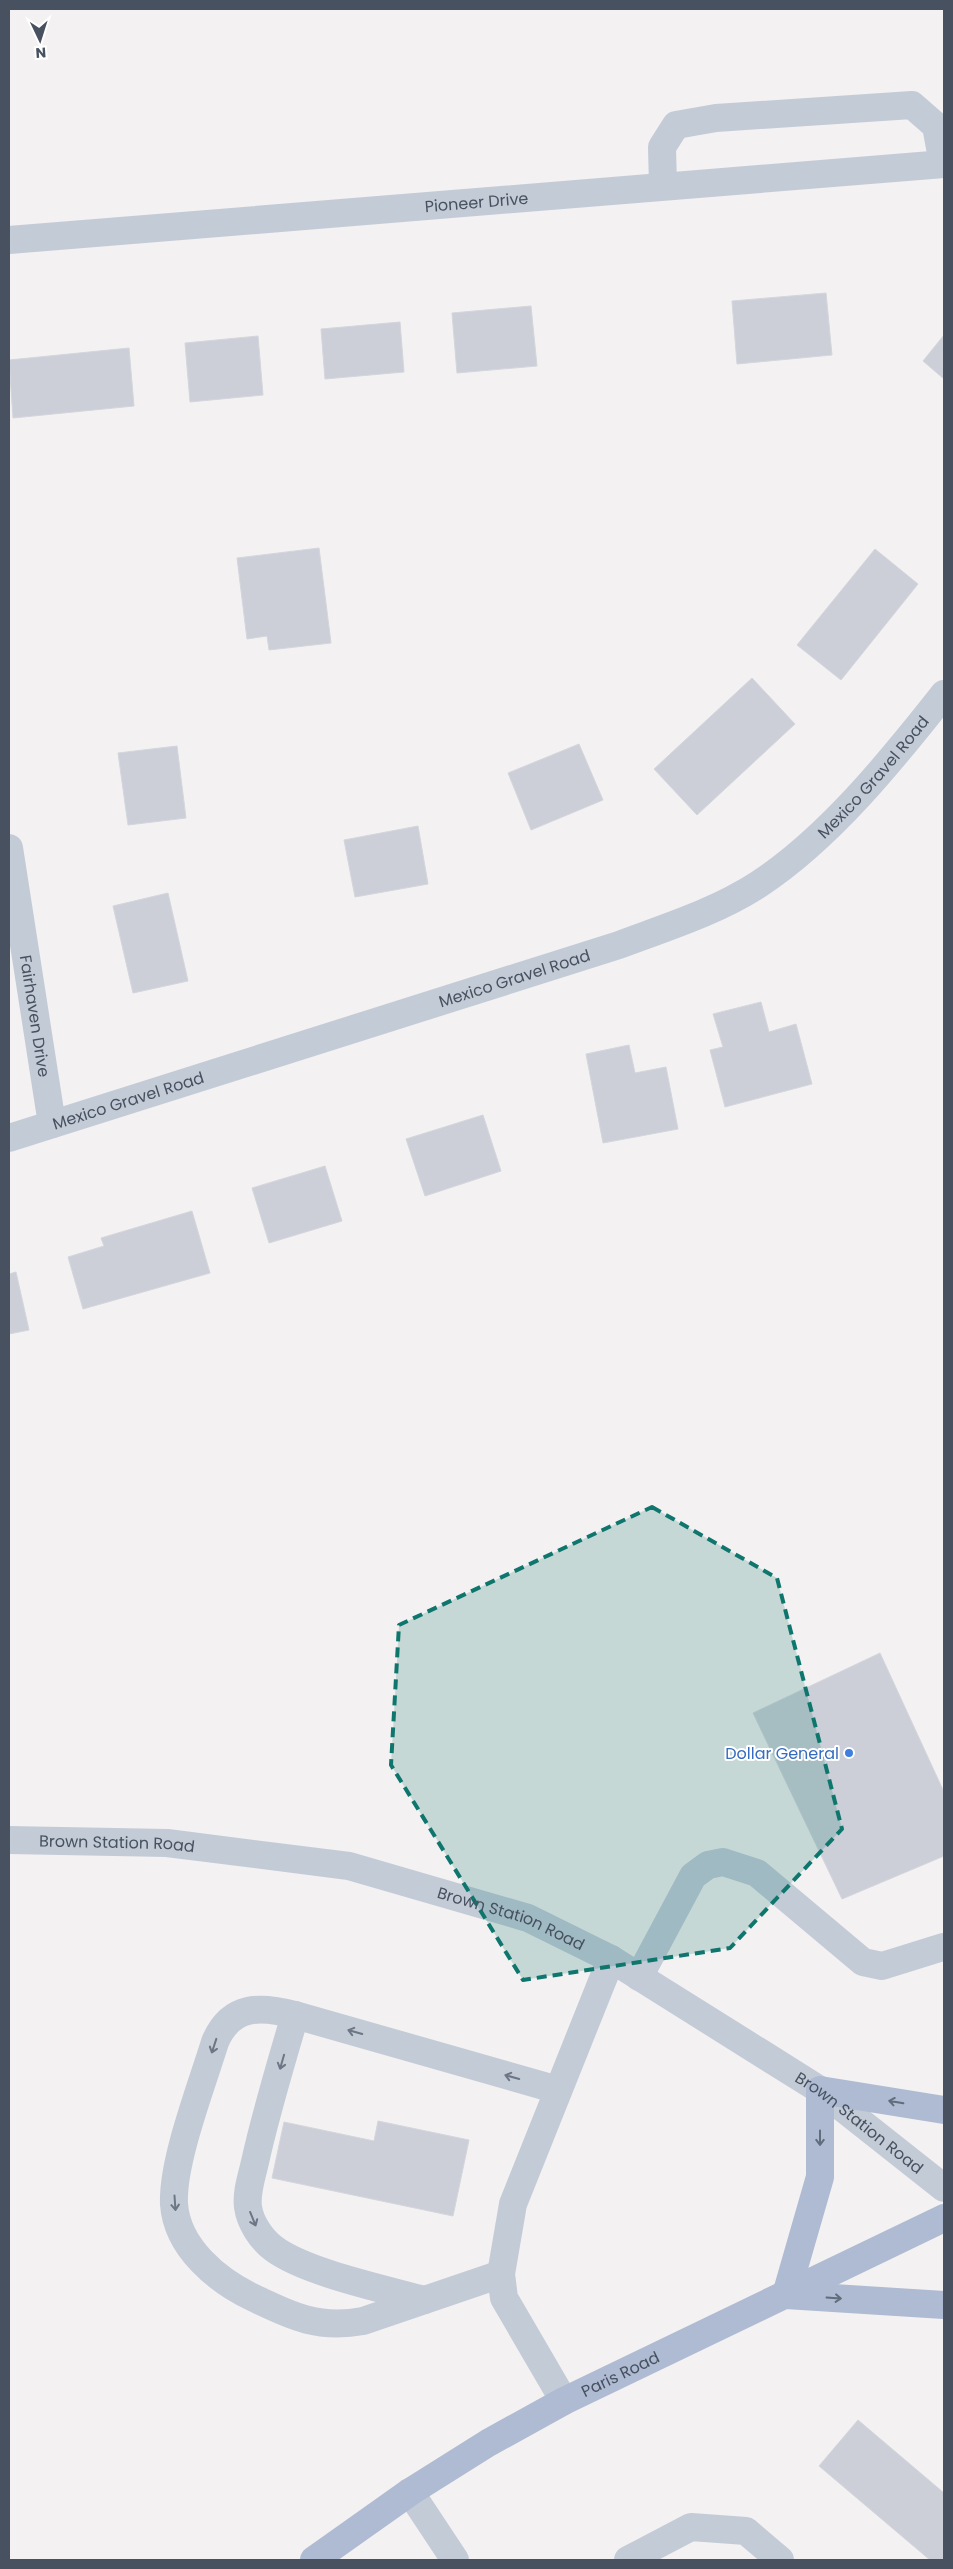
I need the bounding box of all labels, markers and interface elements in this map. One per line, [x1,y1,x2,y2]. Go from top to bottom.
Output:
north arrow [15,15,65,65]
text: N [35,43,47,63]
street label: Pioneer Drive [424,186,529,218]
street label: Mexico Gravel Road [812,711,934,843]
street label: Mexico Gravel Road [436,943,593,1013]
street label: Fairhaven Drive [14,953,56,1079]
street label: Mexico Gravel Road [50,1066,207,1135]
place label: Dollar General [725,1742,839,1765]
marker: Dollar General [843,1747,855,1759]
street label: Brown Station Road [39,1829,196,1858]
street label: Brown Station Road [435,1881,589,1956]
one-way arrow [348,2027,364,2037]
one-way arrow [209,2038,218,2053]
one-way arrow [277,2053,286,2069]
street label: Brown Station Road [791,2066,928,2179]
one-way arrow [504,2072,520,2081]
one-way arrow [889,2097,905,2107]
one-way arrow [815,2130,825,2146]
one-way arrow [170,2194,179,2210]
one-way arrow [248,2211,258,2226]
one-way arrow [826,2293,842,2302]
street label: Paris Road [577,2345,663,2403]

